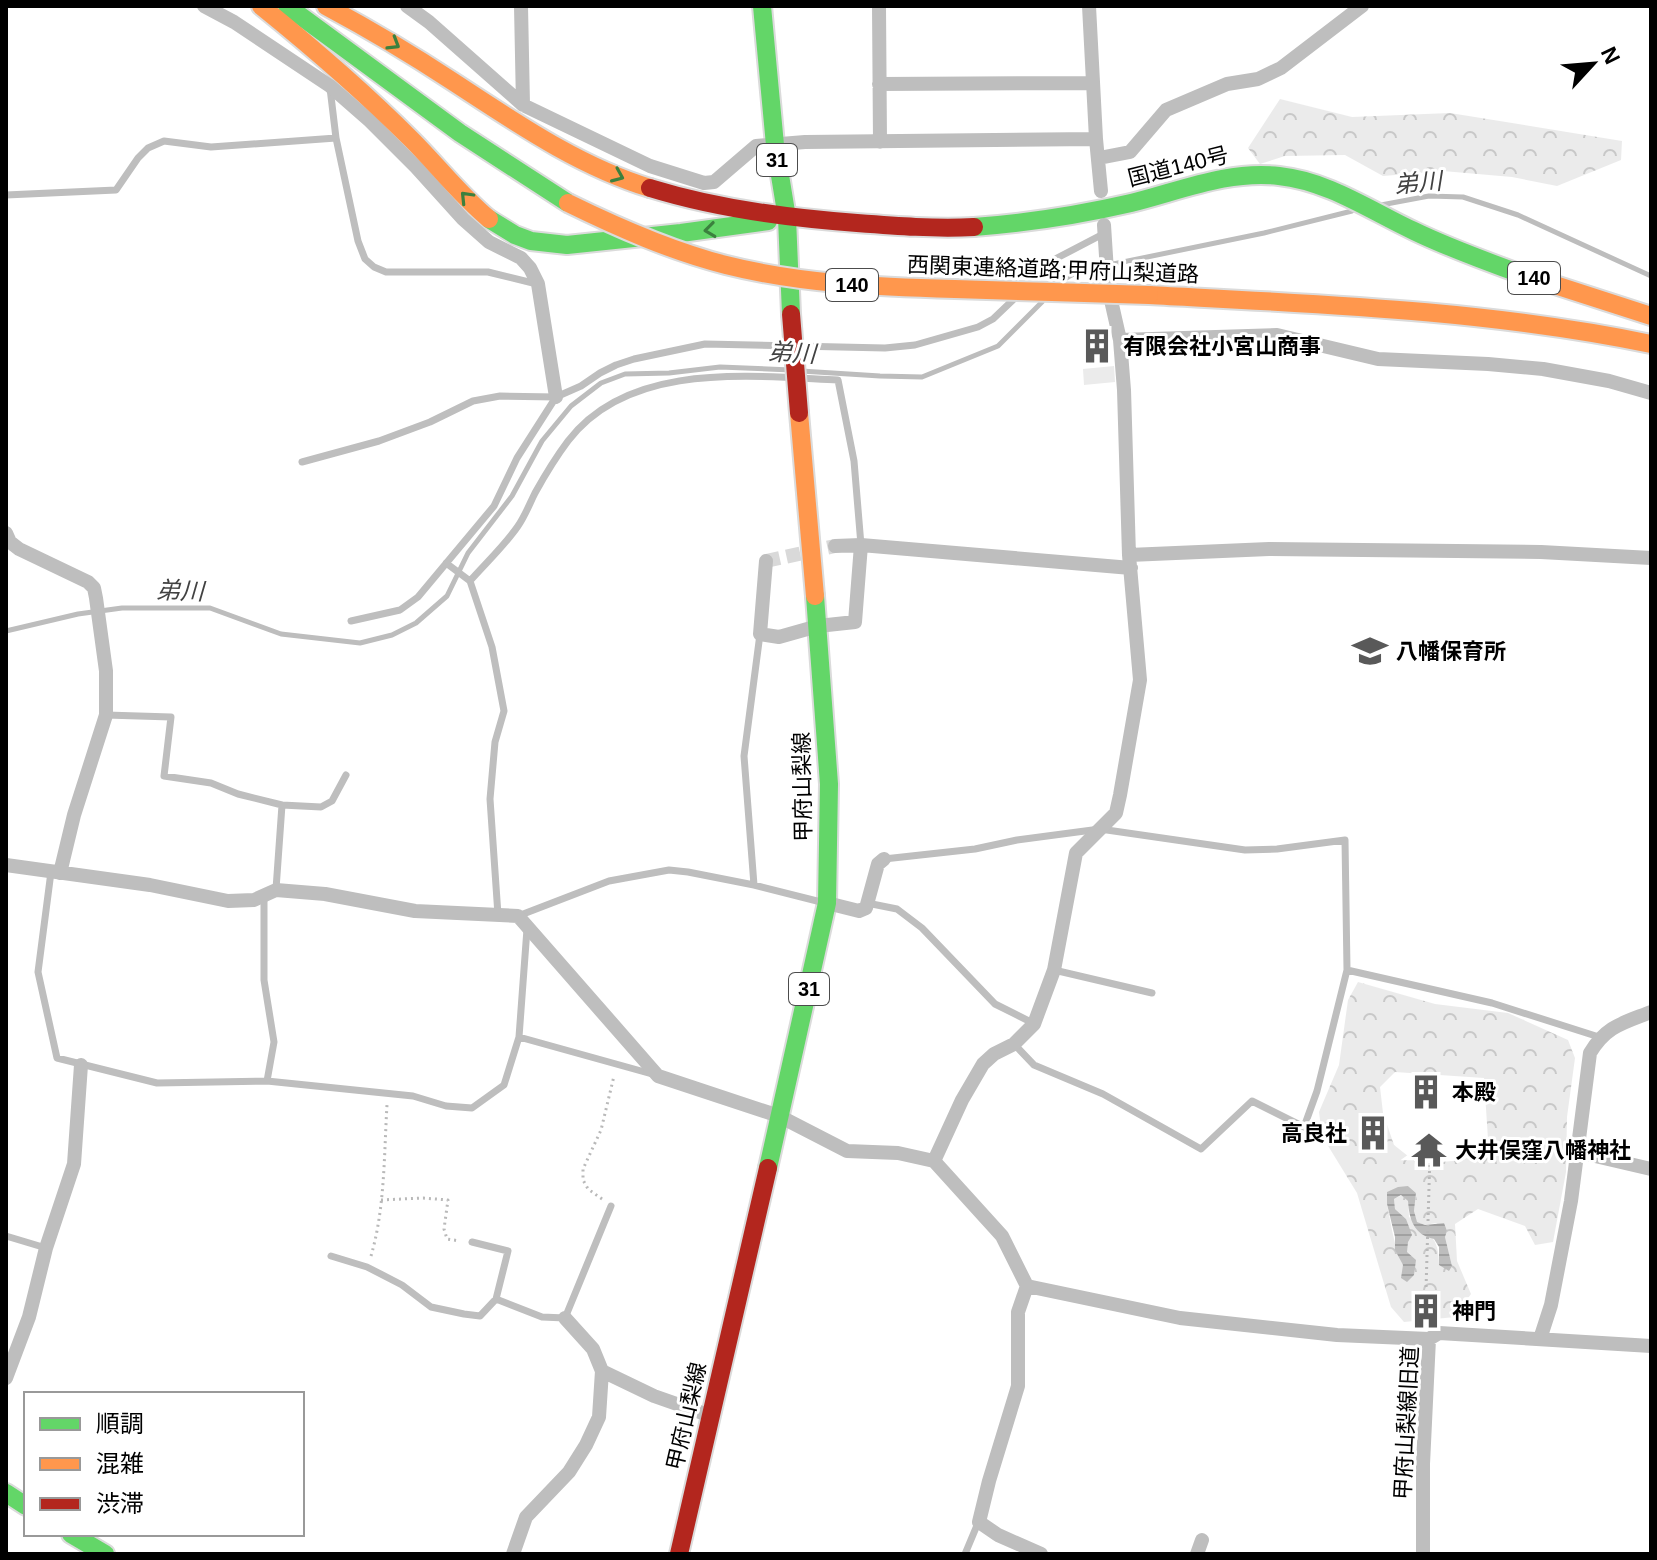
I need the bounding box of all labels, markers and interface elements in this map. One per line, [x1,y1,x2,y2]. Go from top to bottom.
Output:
north arrow [1553,24,1633,104]
one-way arrow [385,34,400,50]
text: N [1596,43,1625,68]
street label: 国道140号 [1125,142,1231,191]
road number: 31 [757,144,797,176]
one-way arrow [610,167,624,183]
water label: 弟川 [1393,167,1446,198]
one-way arrow [460,192,475,206]
one-way arrow [703,221,717,238]
street label: 西関東連絡道路;甲府山梨道路 [907,252,1199,287]
road number: 140 [1508,262,1560,294]
road number: 140 [826,269,878,301]
building icon: 有限会社小宮山商事 [1078,327,1116,365]
place label: 有限会社小宮山商事 [1123,334,1321,359]
water label: 弟川 [767,338,820,367]
water label: 弟川 [156,576,207,605]
school or university icon: 八幡保育所 [1351,632,1389,670]
place label: 八幡保育所 [1396,639,1506,664]
street label: 甲府山梨線 [789,732,816,842]
road number: 31 [789,973,829,1005]
building icon: 本殿 [1407,1073,1445,1111]
place label: 本殿 [1452,1080,1496,1105]
building icon: 高良社 [1354,1114,1392,1152]
place label: 高良社 [1281,1121,1347,1146]
temple icon: 大井俣窪八幡神社 [1410,1131,1448,1169]
place label: 大井俣窪八幡神社 [1455,1138,1631,1163]
building icon: 神門 [1407,1292,1445,1330]
place label: 神門 [1452,1299,1496,1324]
street label: 甲府山梨線旧道 [1390,1345,1423,1501]
street label: 甲府山梨線 [662,1360,711,1473]
legend [24,1392,304,1536]
text: 順調 [96,1410,144,1437]
text: 混雑 [96,1450,144,1477]
text: 渋滞 [96,1490,144,1517]

